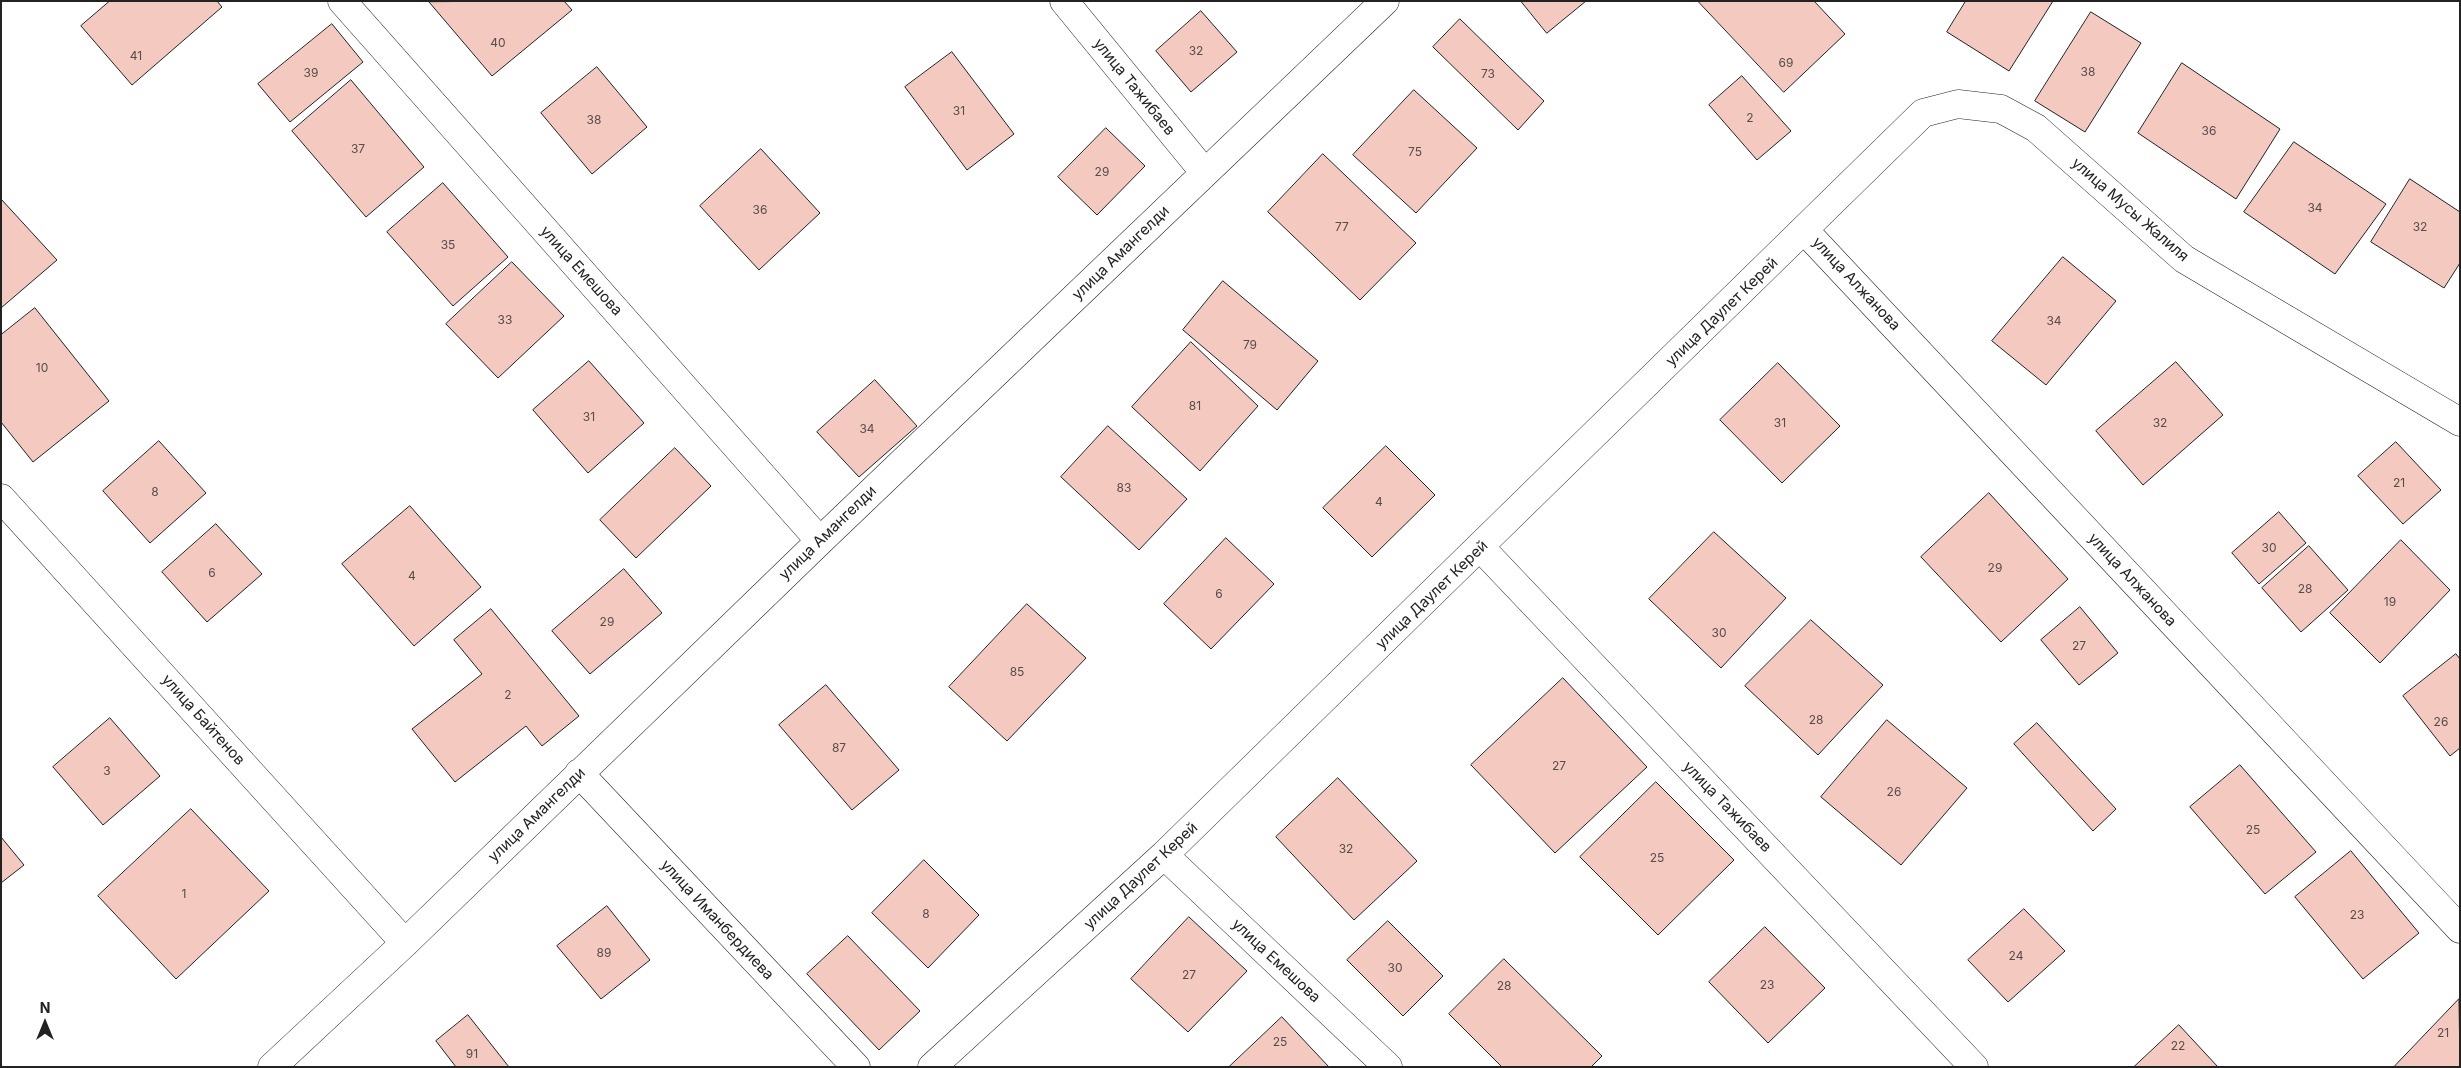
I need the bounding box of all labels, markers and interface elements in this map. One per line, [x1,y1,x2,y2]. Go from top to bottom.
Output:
street label: улица Тажибаев [1089,35,1179,139]
house number: 40 [490,36,506,50]
house number: 32 [1189,44,1203,58]
house number: 41 [130,49,142,63]
house number: 69 [1779,56,1793,70]
house number: 38 [2081,65,2095,79]
house number: 39 [304,66,318,80]
house number: 73 [1481,67,1495,81]
house number: 31 [953,104,965,118]
house number: 2 [1746,111,1754,125]
house number: 38 [587,113,601,127]
house number: 36 [2202,124,2216,138]
house number: 37 [351,142,365,156]
house number: 75 [1408,145,1422,159]
street label: улица Мусы Жалиля [2068,154,2192,266]
house number: 29 [1095,165,1109,179]
house number: 34 [2307,201,2323,215]
street label: улица Амангелди [1069,202,1173,304]
house number: 36 [753,203,767,217]
house number: 77 [1335,220,1349,234]
house number: 32 [2413,220,2427,234]
street label: улица Емешова [536,222,626,320]
street label: улица Алжанова [1808,234,1904,334]
house number: 35 [441,238,455,252]
street label: улица Даулет Керей [1662,254,1782,370]
house number: 33 [498,313,512,327]
house number: 34 [2046,314,2062,328]
house number: 79 [1243,338,1257,352]
house number: 10 [36,361,48,375]
house number: 81 [1189,399,1201,413]
house number: 31 [583,410,595,424]
house number: 31 [1774,416,1786,430]
house number: 32 [2153,416,2167,430]
house number: 34 [859,422,875,436]
house number: 21 [2393,476,2405,490]
house number: 83 [1117,481,1131,495]
street label: улица Амангелди [776,482,880,584]
house number: 8 [151,485,159,499]
house number: 4 [1375,495,1383,509]
street label: улица Алжанова [2084,530,2180,630]
street label: улица Даулет Керей [1372,537,1492,653]
house number: 30 [2262,541,2276,555]
house number: 29 [1988,561,2002,575]
house number: 6 [208,566,216,580]
house number: 4 [408,569,416,583]
house number: 28 [2298,582,2312,596]
house number: 6 [1215,587,1223,601]
house number: 19 [2384,595,2396,609]
house number: 29 [600,615,614,629]
house number: 30 [1712,626,1726,640]
house number: 27 [2072,639,2086,653]
house number: 85 [1010,665,1024,679]
street label: улица Байтенов [158,671,248,769]
house number: 2 [504,688,512,702]
house number: 28 [1809,713,1823,727]
house number: 26 [2434,715,2448,729]
house number: 87 [832,741,846,755]
street label: улица Тажибаев [1679,758,1775,856]
house number: 27 [1552,759,1566,773]
house number: 3 [103,764,111,778]
street label: улица Амангелди [485,764,589,866]
house number: 26 [1887,785,1901,799]
street label: улица Даулет Керей [1080,819,1202,933]
house number: 25 [2246,823,2260,837]
house number: 32 [1339,842,1353,856]
house number: 25 [1650,851,1664,865]
street label: улица Иманбердиева [657,856,777,984]
house number: 1 [182,887,186,901]
house number: 8 [922,907,930,921]
house number: 23 [2350,908,2364,922]
street label: улица Емешова [1228,915,1324,1007]
house number: 89 [597,946,611,960]
house number: 24 [2009,949,2023,963]
house number: 30 [1388,961,1402,975]
house number: 27 [1182,968,1196,982]
house number: 23 [1760,978,1774,992]
house number: 28 [1497,979,1511,993]
north arrow [20,998,70,1048]
text: N [40,999,50,1016]
house number: 21 [2437,1026,2449,1040]
house number: 25 [1273,1035,1287,1049]
house number: 22 [2171,1039,2185,1053]
house number: 91 [466,1047,478,1061]

